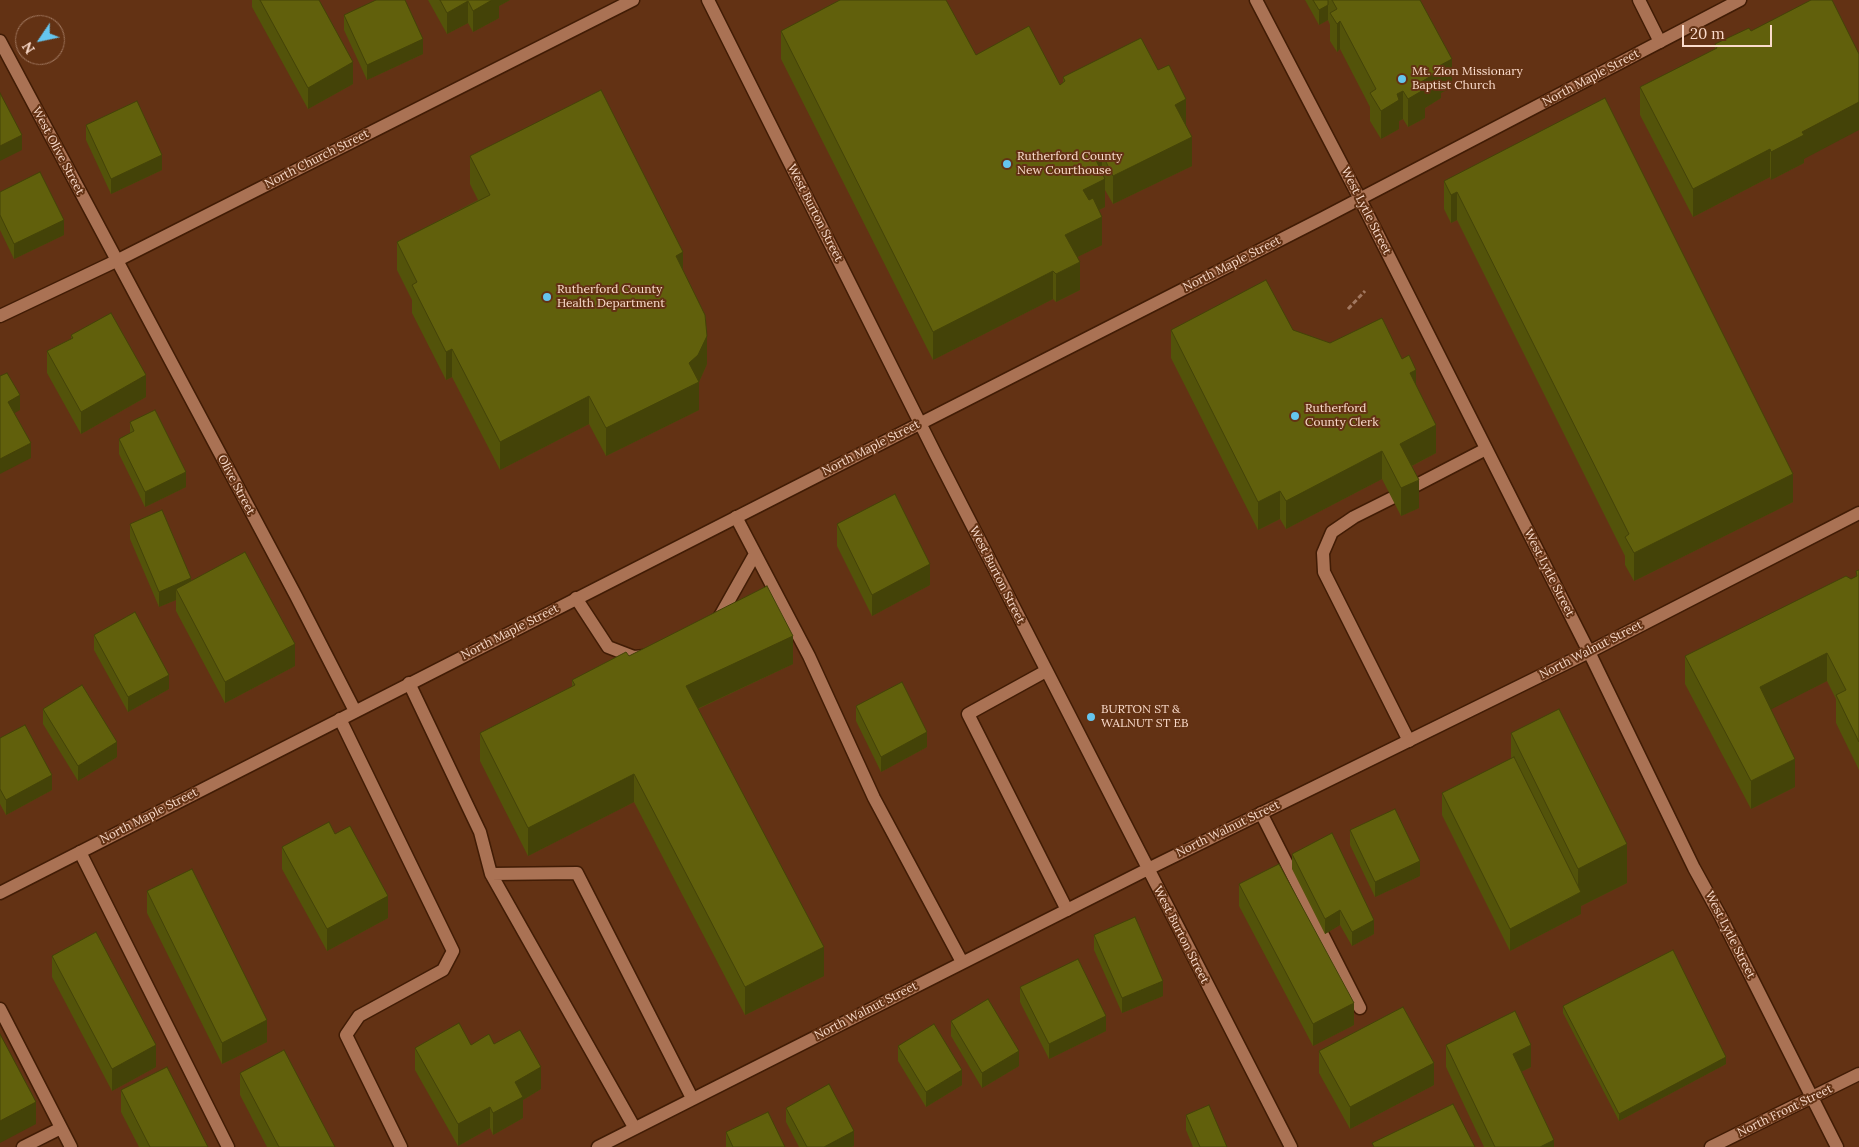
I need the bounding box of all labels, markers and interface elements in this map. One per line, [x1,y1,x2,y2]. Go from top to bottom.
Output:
north arrow [15,15,65,65]
scale bar [1684,15,1774,47]
text: 20 m [1690,24,1725,43]
text: N [18,38,39,57]
street label: North Maple Street [1540,46,1642,110]
place label: Mt. Zion Missionary Baptist Church [1412,65,1523,93]
marker: Mt. Zion Missionary Baptist Church [1396,73,1408,85]
street label: West Olive Street [29,105,87,197]
street label: North Church Street [263,127,371,191]
place label: Rutherford County New Courthouse [1017,150,1122,178]
marker: Rutherford County New Courthouse [1001,158,1013,170]
street label: West Burton Street [784,162,846,264]
street label: West Lytle Street [1338,165,1394,257]
street label: North Maple Street [1181,233,1283,295]
place label: Rutherford County Health Department [557,283,665,311]
marker: Rutherford County Health Department [541,291,553,303]
place label: Rutherford County Clerk [1305,402,1379,430]
marker: Rutherford County Clerk [1289,410,1301,422]
street label: North Maple Street [820,417,922,479]
street label: Olive Street [214,453,258,517]
street label: West Burton Street [966,524,1028,626]
street label: West Lytle Street [1521,527,1577,619]
street label: North Maple Street [459,601,561,663]
street label: North Walnut Street [1537,618,1645,682]
place label: BURTON ST & WALNUT ST EB [1101,703,1188,731]
marker: BURTON ST & WALNUT ST EB [1085,711,1097,723]
street label: North Maple Street [98,785,200,847]
street label: North Walnut Street [1174,798,1282,860]
street label: West Burton Street [1150,884,1212,986]
street label: West Lytle Street [1702,889,1758,981]
street label: North Walnut Street [812,979,920,1043]
street label: North Front Street [1735,1082,1835,1140]

